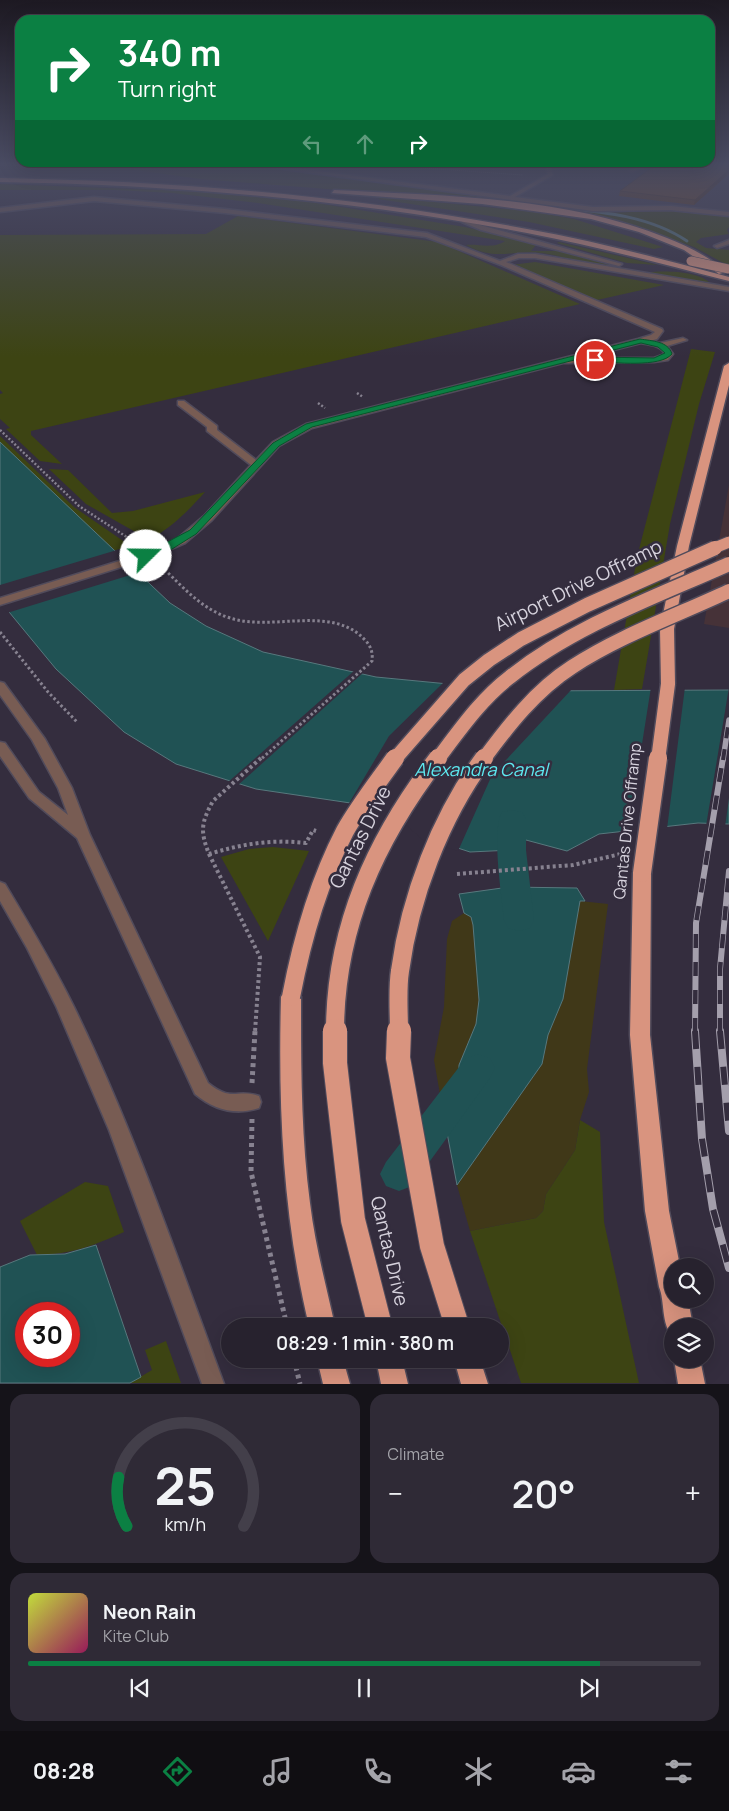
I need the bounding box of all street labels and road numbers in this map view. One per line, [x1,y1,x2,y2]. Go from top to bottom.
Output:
street label: Airport Drive Offramp [490,533,666,637]
street label: Qantas Drive Offramp [608,742,646,900]
street label: Qantas Drive [323,781,397,893]
street label: Qantas Drive [365,1194,415,1308]

